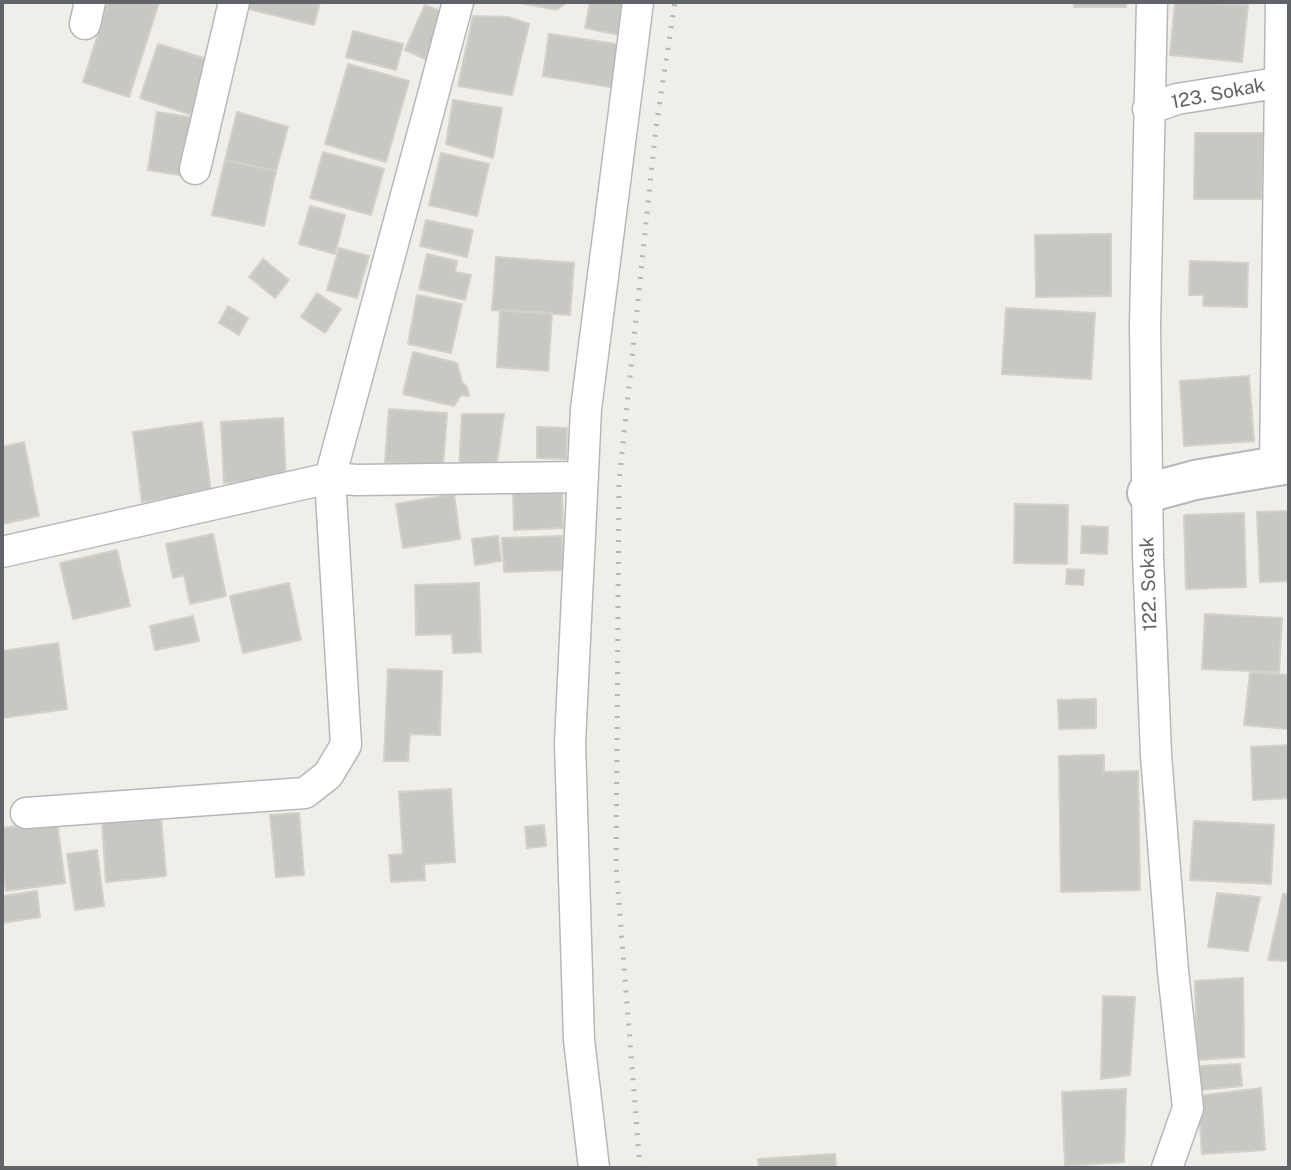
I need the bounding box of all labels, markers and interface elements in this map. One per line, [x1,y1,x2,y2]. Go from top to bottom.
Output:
street label: 123. Sokak [1169,74,1267,114]
street label: 122. Sokak [1136,536,1162,632]

